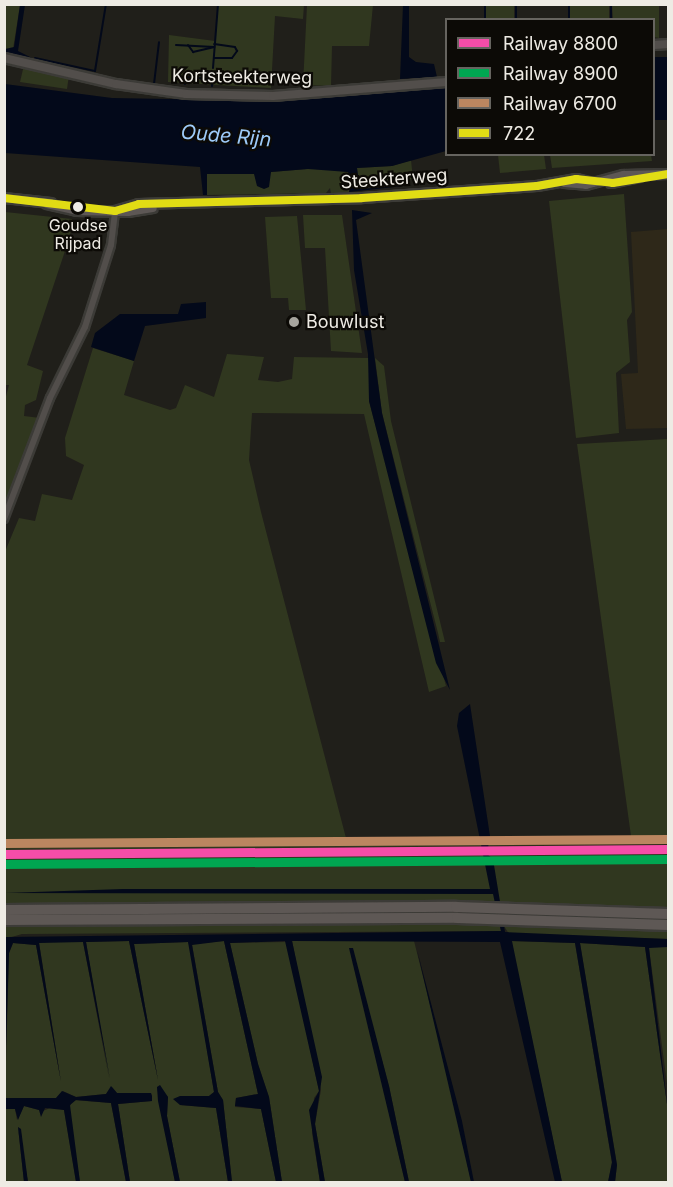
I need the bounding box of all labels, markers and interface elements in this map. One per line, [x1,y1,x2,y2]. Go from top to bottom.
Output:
legend [445,18,655,156]
text: Railway 8800 [503,33,618,54]
text: Railway 8900 [503,63,618,84]
street label: Kortsteekterweg [172,65,312,89]
text: Railway 6700 [503,93,617,114]
water label: Oude Rijn [180,120,272,152]
text: 722 [503,123,535,144]
street label: Steekterweg [340,164,448,194]
marker: Goudse Rijpad [72,201,84,213]
place label: Goudse Rijpad [49,215,107,253]
place label: Bouwlust [306,311,384,333]
marker: Bouwlust [287,315,301,329]

